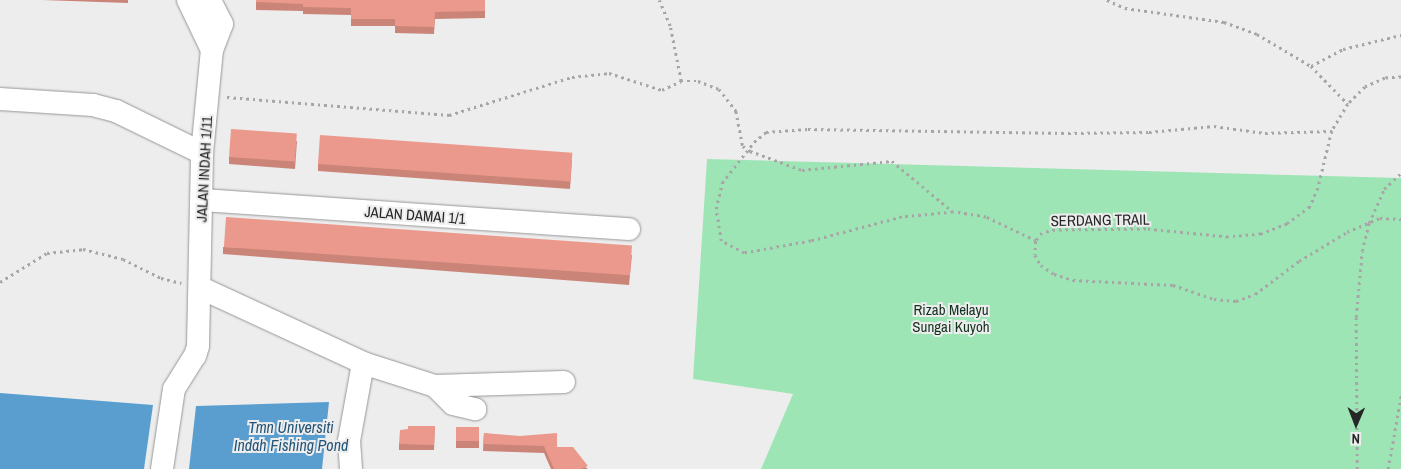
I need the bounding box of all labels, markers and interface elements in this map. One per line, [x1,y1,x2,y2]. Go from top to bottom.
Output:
street label: JALAN INDAH 1/11 [192,115,216,223]
street label: JALAN DAMAI 1/1 [364,202,466,228]
street label: SERDANG TRAIL [1050,210,1150,230]
park label: Rizab Melayu Sungai Kuyoh [912,300,990,335]
north arrow [1331,399,1381,449]
water label: Tmn Universiti Indah Fishing Pond [234,417,348,455]
text: N [1351,430,1360,448]

